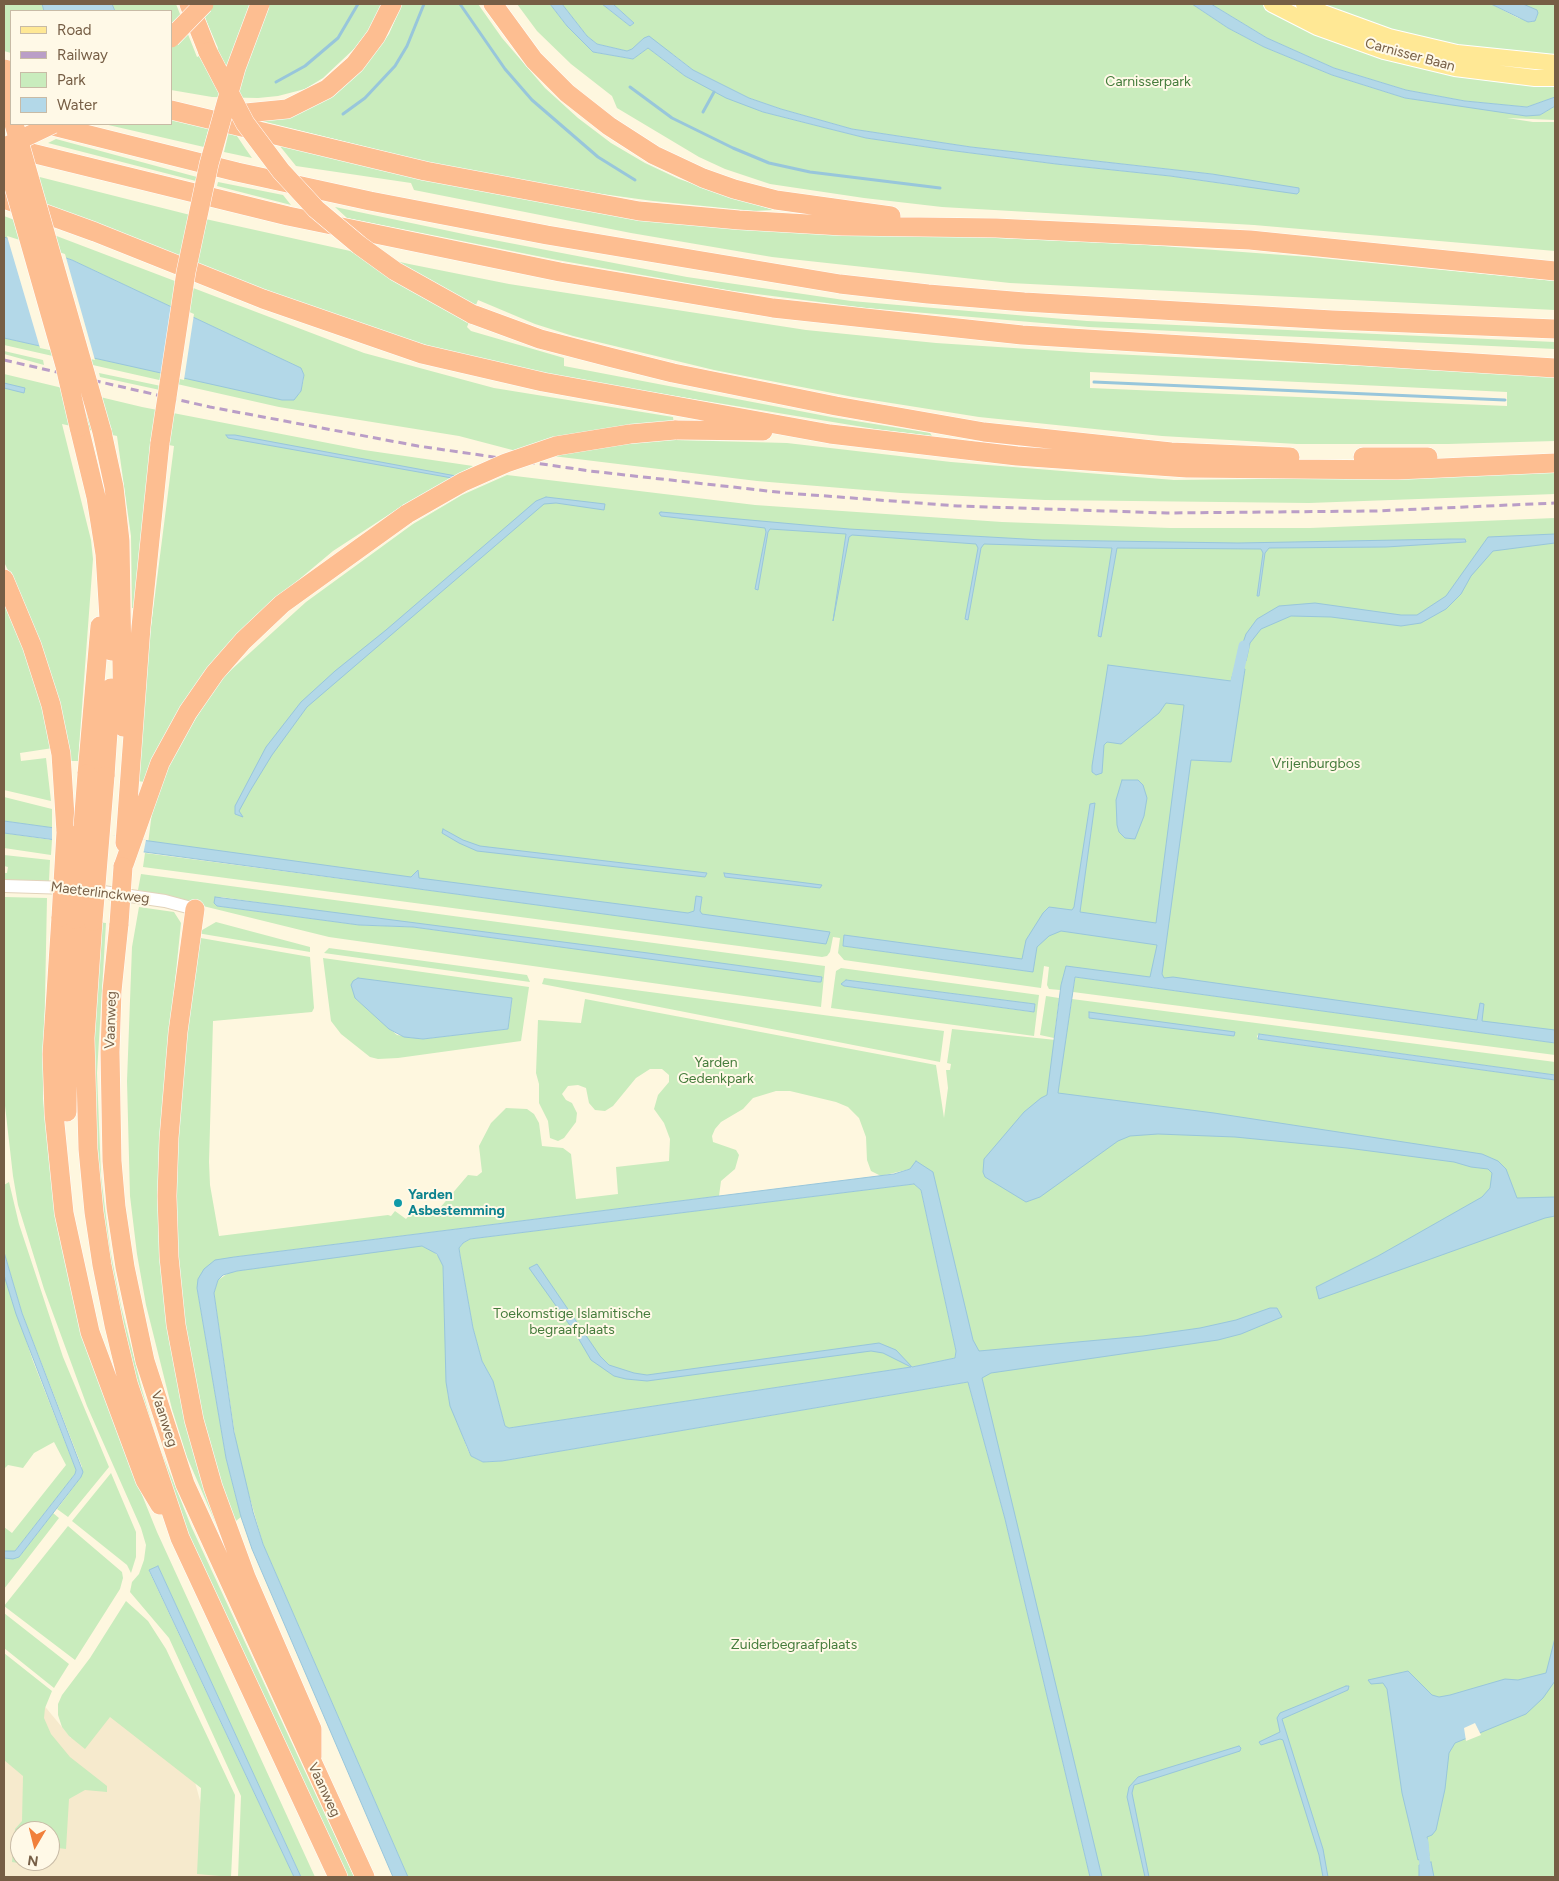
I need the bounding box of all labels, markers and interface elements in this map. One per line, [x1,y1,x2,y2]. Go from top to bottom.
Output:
legend [10,10,172,125]
text: Road [57,21,92,39]
street label: Carnisser Baan [1363,35,1457,75]
text: Railway [57,46,108,64]
text: Park [57,71,86,89]
park label: Carnisserpark [1105,74,1191,90]
text: Water [57,96,97,114]
park label: Vrijenburgbos [1272,756,1360,772]
street label: Maeterlinckweg [50,879,150,907]
street label: Vaanweg [102,991,120,1049]
park label: Yarden Gedenkpark [678,1055,754,1088]
place label: Yarden Asbestemming [408,1187,505,1220]
marker: Yarden Asbestemming [392,1197,404,1209]
park label: Toekomstige Islamitische begraafplaats [493,1306,651,1338]
street label: Vaanweg [147,1389,181,1449]
park label: Zuiderbegraafplaats [731,1637,857,1653]
street label: Vaanweg [304,1760,344,1820]
north arrow [10,1821,60,1871]
text: N [26,1851,40,1870]

